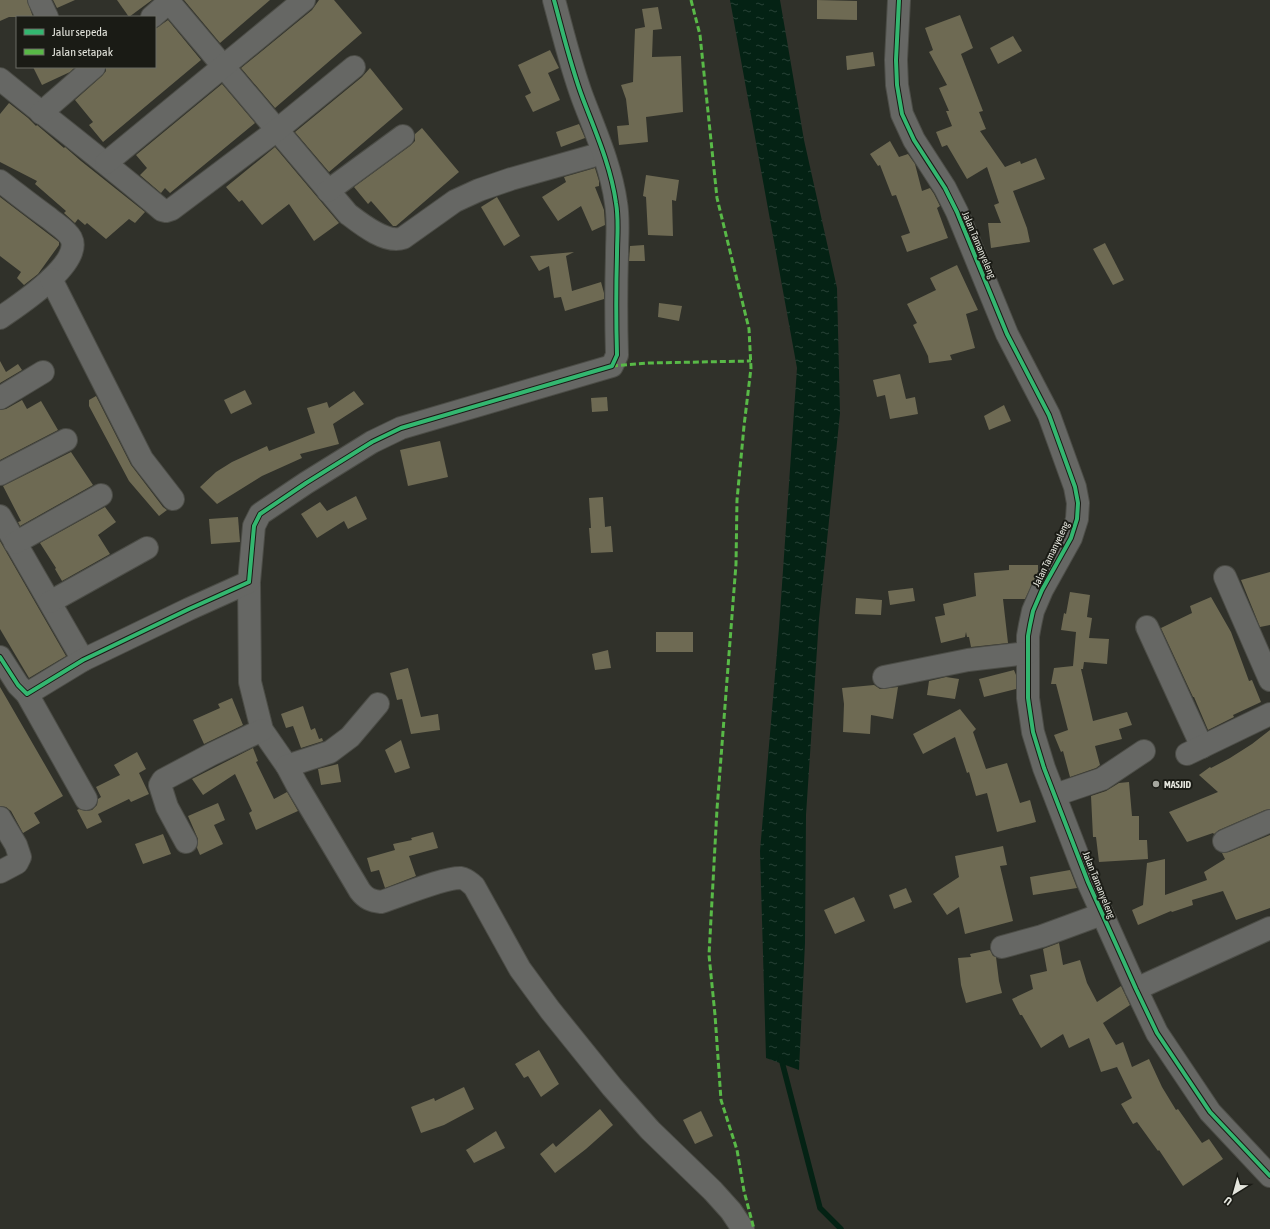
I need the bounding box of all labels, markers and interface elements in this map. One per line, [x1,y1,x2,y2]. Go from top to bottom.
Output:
legend [16,16,156,68]
text: Jalur sepeda [52,25,108,39]
text: Jalan setapak [52,45,114,59]
street label: Jalan Tamanyeleng [960,210,998,281]
street label: Jalan Tamanyeleng [1030,519,1072,588]
marker: MASJID [1151,779,1161,789]
place label: MASJID [1164,779,1192,790]
street label: Jalan Tamanyeleng [1081,850,1118,921]
north arrow [1214,1173,1254,1213]
text: U [1222,1194,1234,1208]

